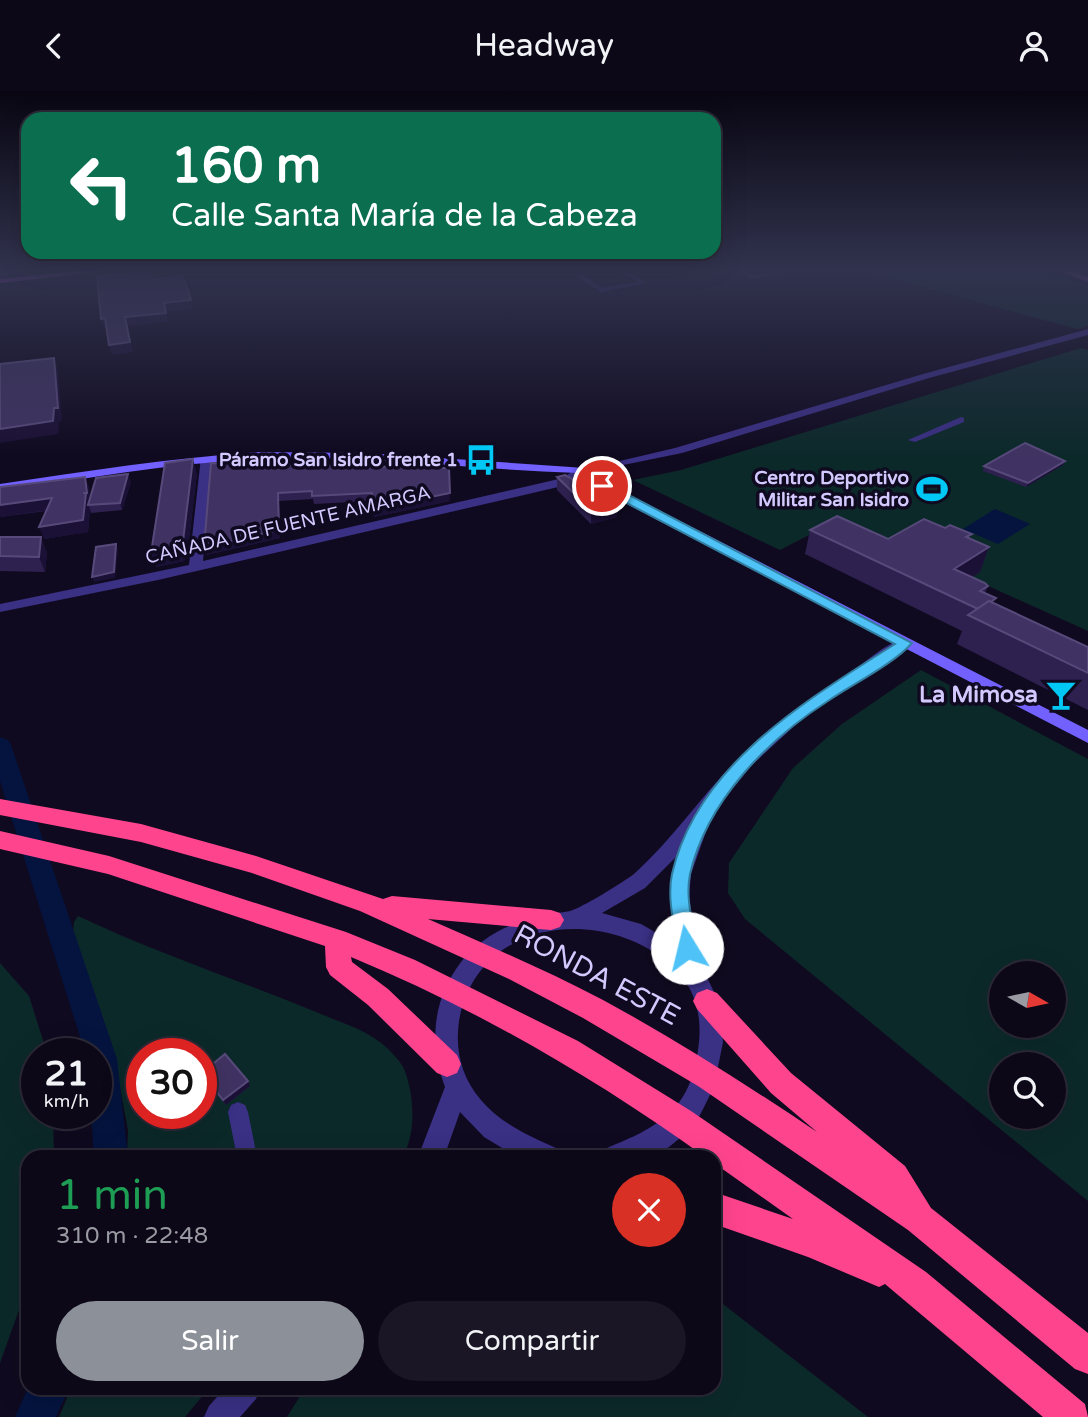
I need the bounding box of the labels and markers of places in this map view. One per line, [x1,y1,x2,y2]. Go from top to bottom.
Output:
bus stop icon: Páramo San Isidro frente 1 [464,443,498,477]
place label: Páramo San Isidro frente 1 [219,449,458,471]
pin [572,456,632,516]
place label: Centro Deportivo Militar San Isidro [754,467,909,511]
sports icon: Centro Deportivo Militar San Isidro [915,472,949,506]
bar icon: La Mimosa [1044,678,1078,712]
place label: La Mimosa [919,681,1038,709]

